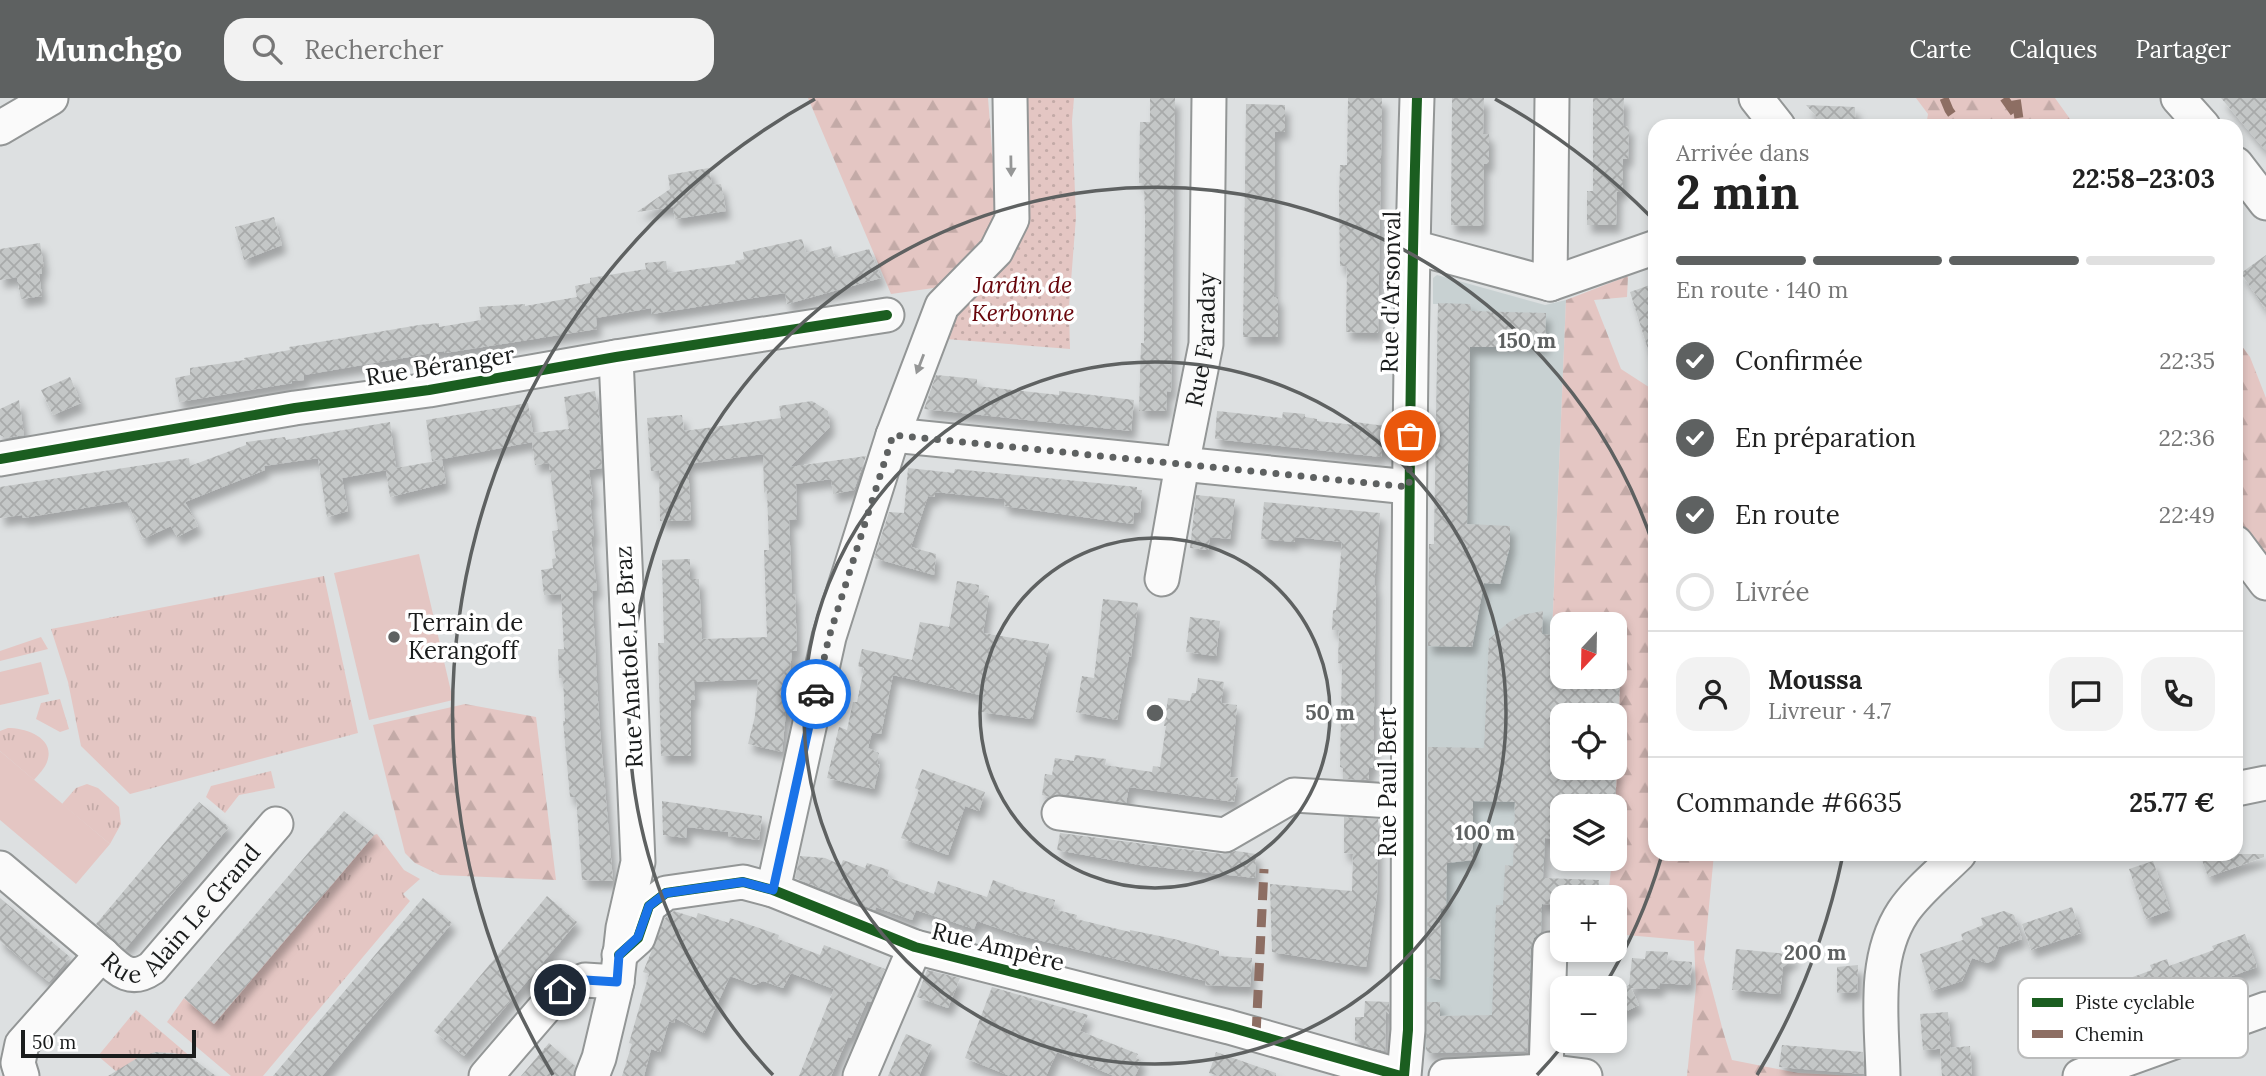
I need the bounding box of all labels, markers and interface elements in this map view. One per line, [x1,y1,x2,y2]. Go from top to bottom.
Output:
search box [224,18,714,81]
text: Munchgo [35,28,182,70]
icon: search [248,30,286,68]
text: Rechercher [304,33,444,66]
text: Carte [1909,34,1971,65]
text: Calques [2009,34,2097,65]
text: Partager [2135,34,2231,65]
text: Arrivée dans [1676,138,1809,167]
one-way arrow [1005,155,1017,177]
text: 22:58–23:03 [2072,162,2215,195]
text: 2 min [1676,163,1799,222]
street label: Rue d'Arsonval [1374,210,1407,373]
park label: Jardin de Kerbonne [971,269,1075,328]
street label: Rue Faraday [1178,272,1222,409]
text: En route · 140 m [1676,275,1848,304]
text: 150 m [1498,327,1556,354]
street label: Rue Béranger [363,338,517,393]
icon: check [1676,342,1714,380]
text: Confirmée [1735,344,1863,377]
text: 22:35 [2159,346,2215,375]
one-way arrow [914,354,925,375]
pin [1380,406,1440,466]
icon: bag [1391,417,1429,455]
icon: check [1676,419,1714,457]
text: En préparation [1735,421,1916,454]
text: 22:36 [2158,423,2215,452]
icon: check [1676,496,1714,534]
text: En route [1735,498,1840,531]
text: 22:49 [2159,500,2215,529]
street label: Rue Anatole Le Braz [607,545,650,769]
text: Livrée [1735,575,1810,608]
place label: Terrain de Kerangoff [408,607,523,666]
north arrow [1550,612,1628,690]
map controls [1550,612,1627,1053]
marker: Terrain de Kerangoff [386,629,402,645]
button: person [1676,657,1750,731]
button: chat [2049,657,2123,731]
button: phone [2141,657,2215,731]
courier [781,659,851,729]
text: Moussa [1768,663,1862,696]
icon: car [797,675,835,713]
text: Livreur · 4.7 [1768,696,1891,725]
text: 50 m [1305,699,1355,726]
centre of rings [1143,701,1167,725]
button: locate [1550,703,1627,780]
street label: Rue Paul Bert [1372,706,1403,857]
text: Commande #6635 [1676,786,1902,819]
text: 25.77 € [2129,786,2215,819]
button: layers [1550,794,1627,871]
text: 100 m [1455,819,1515,846]
street label: Rue Alain Le Grand [95,837,267,990]
button: + [1550,885,1627,962]
street label: Rue Ampère [928,915,1068,978]
text: 200 m [1784,939,1846,966]
pin [530,960,590,1020]
icon: home [541,971,579,1009]
button: − [1550,976,1627,1053]
legend [2018,978,2248,1058]
text: Piste cyclable [2075,990,2195,1014]
text: Chemin [2075,1022,2144,1046]
scale bar [21,1027,196,1059]
text: 50 m [32,1030,76,1054]

